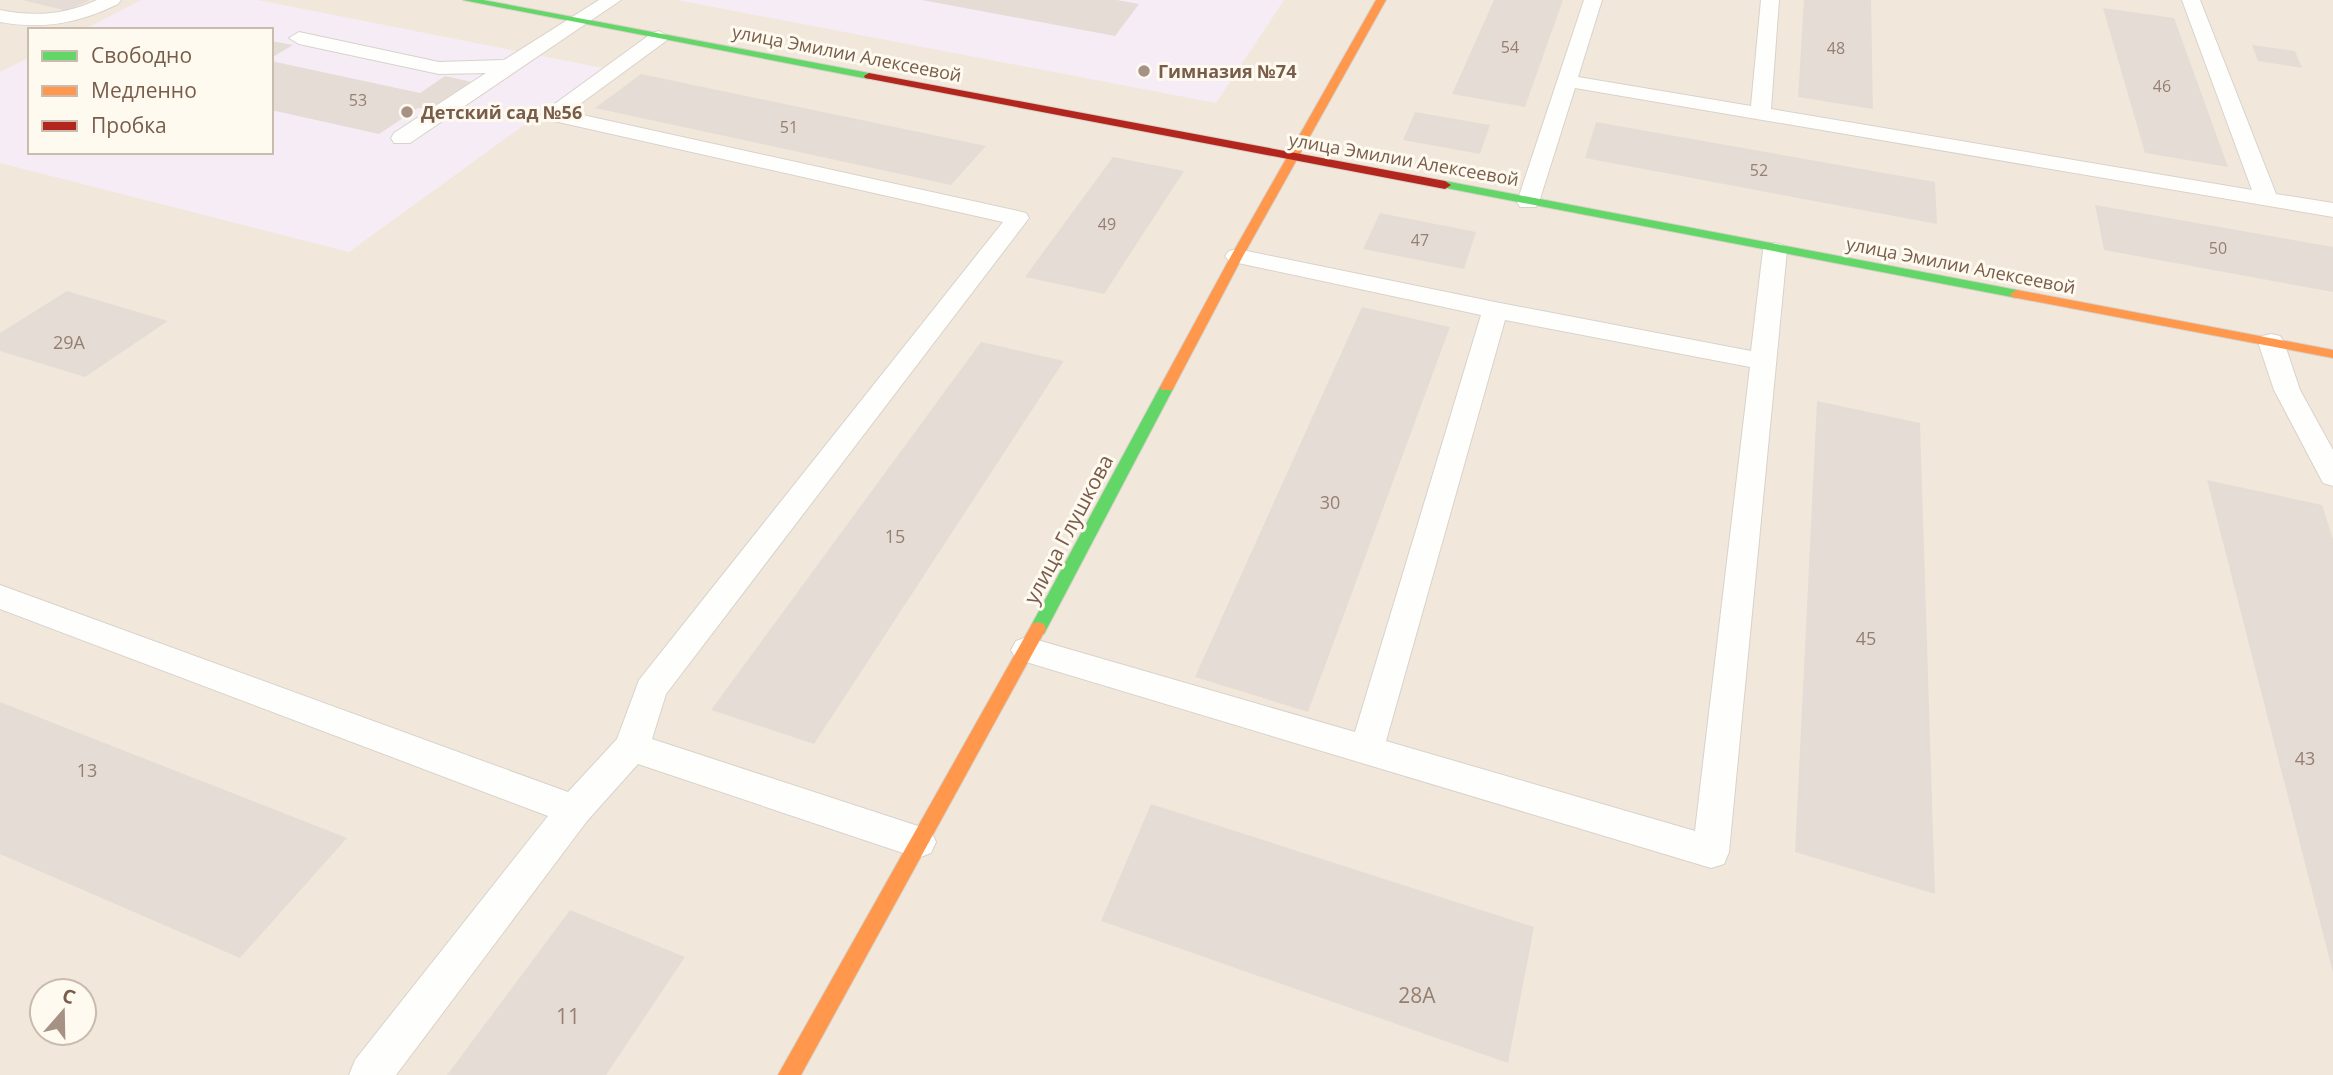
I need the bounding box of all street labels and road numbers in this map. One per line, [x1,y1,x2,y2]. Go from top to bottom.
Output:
street label: улица Эмилии Алексеевой [730,19,964,87]
street label: улица Эмилии Алексеевой [1287,127,1521,191]
street label: улица Эмилии Алексеевой [1844,231,2078,299]
street label: улица Глушкова [1017,449,1119,609]

